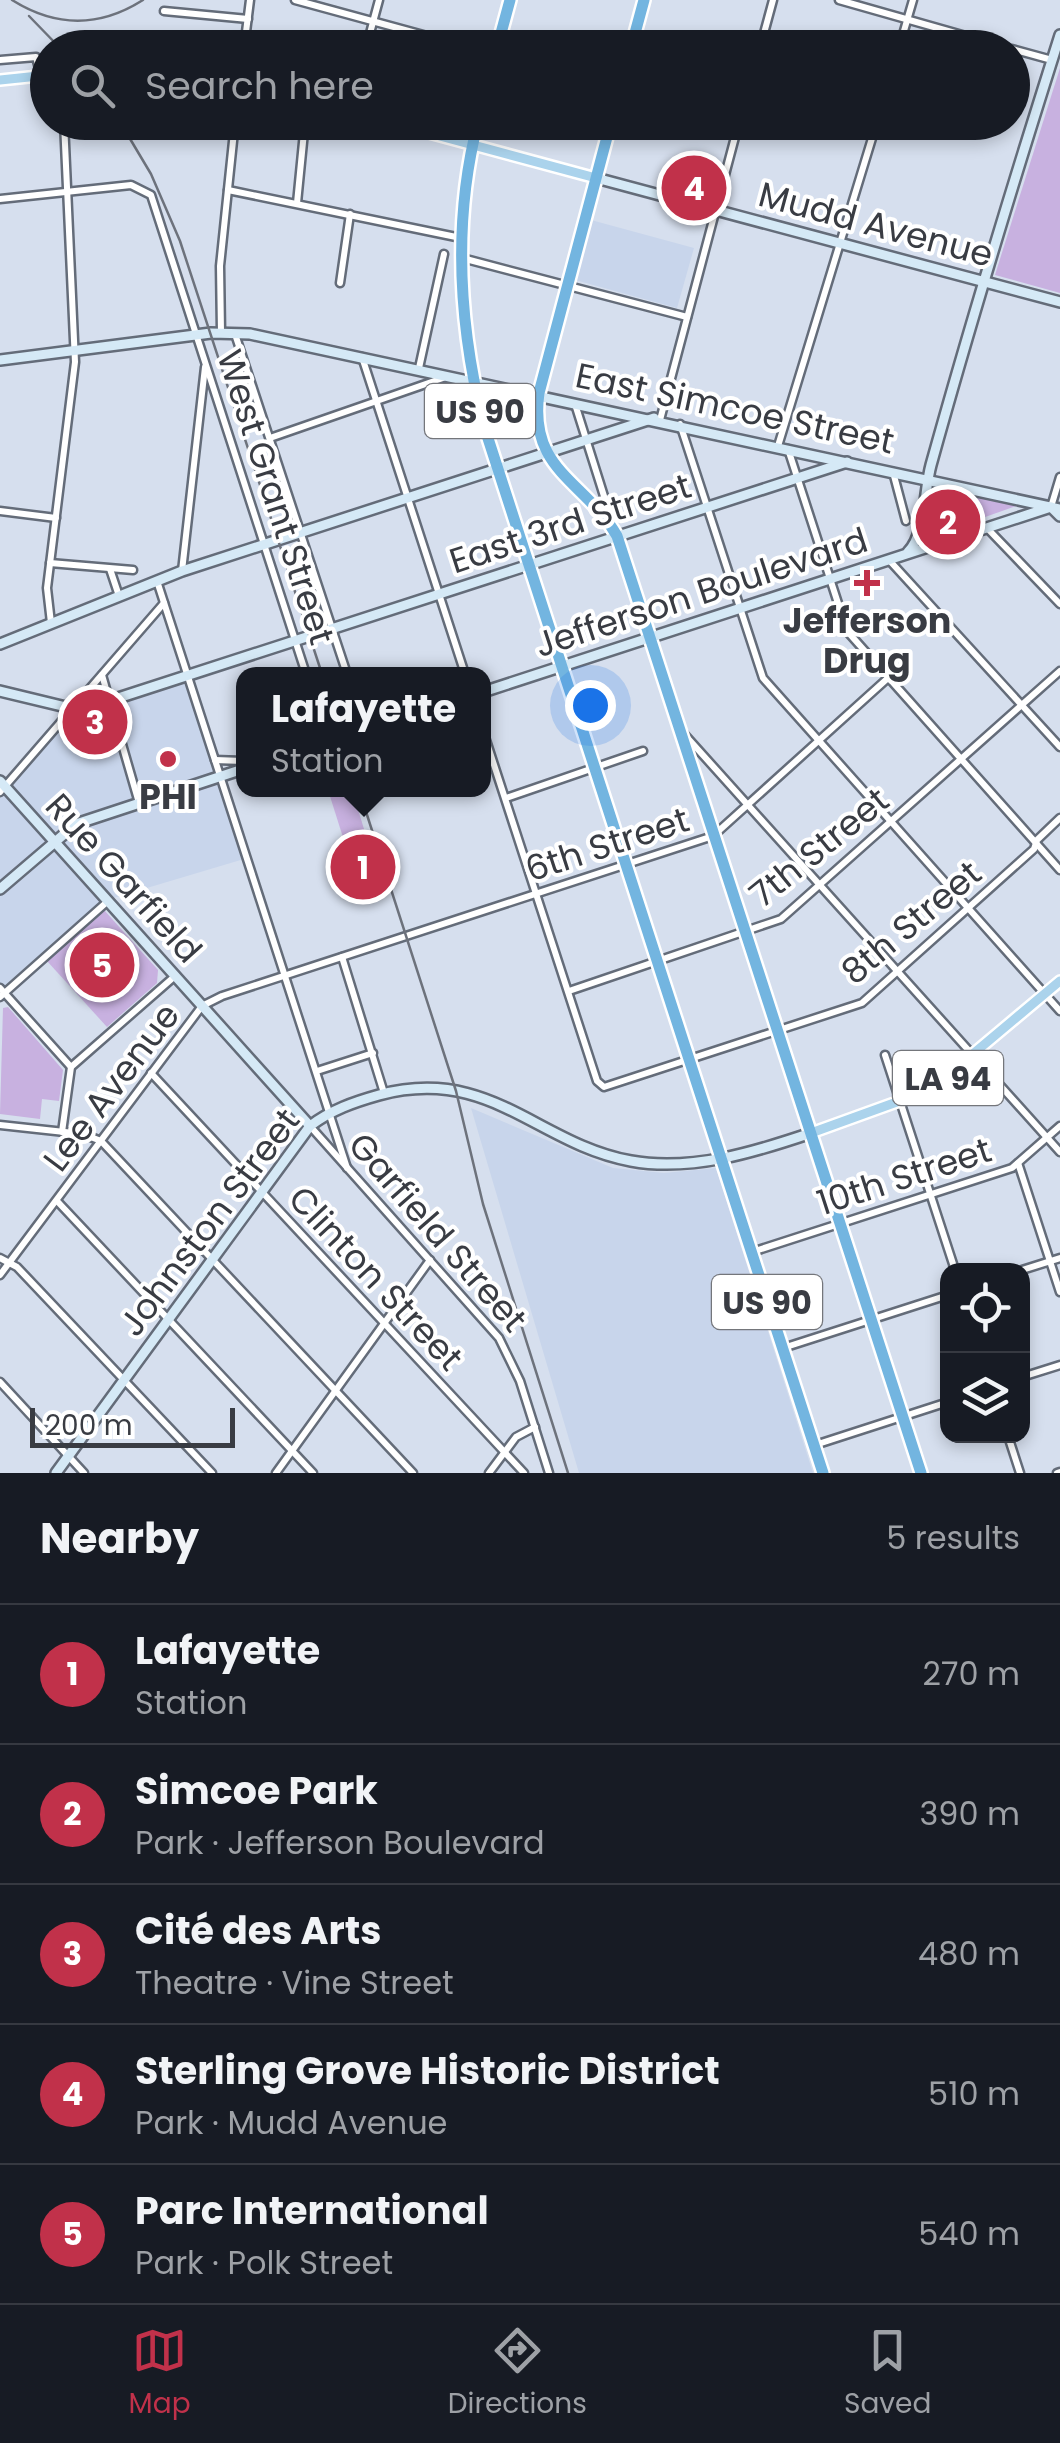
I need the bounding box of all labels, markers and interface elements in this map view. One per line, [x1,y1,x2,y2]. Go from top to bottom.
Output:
search box [30,30,1030,140]
icon: search [65,58,120,113]
text: Search here [145,59,374,112]
pin: 4 [662,150,726,226]
street label: Mudd Avenue [753,169,999,279]
street label: West Grant Street [205,343,347,651]
street label: East Simcoe Street [571,350,899,466]
road number: US 90 [425,384,535,438]
street label: East 3rd Street [443,461,697,585]
pin: 2 [916,484,980,560]
street label: Jefferson Boulevard [528,515,874,669]
marker: Jefferson Drug [856,572,878,594]
place label: Jefferson Drug [783,596,951,685]
popup [236,667,491,797]
your location [565,680,616,731]
text: Lafayette [271,682,456,735]
pin: 3 [62,684,128,760]
text: Station [271,738,383,783]
marker: PHI [157,748,179,770]
place label: PHI [139,772,197,821]
street label: 7th Street [739,776,899,918]
street label: Rue Garfield [35,783,213,973]
street label: 6th Street [519,795,695,893]
pin: 1 [330,830,396,904]
street label: 8th Street [830,849,992,995]
pin: 5 [70,928,134,1002]
street label: Lee Avenue [31,993,191,1181]
road number: LA 94 [893,1051,1003,1105]
street label: Johnston Street [107,1098,311,1346]
street label: Garfield Street [338,1122,538,1342]
street label: 10th Street [811,1125,997,1227]
street label: Clinton Street [278,1175,474,1381]
map controls [940,1263,1030,1443]
button: locate [940,1263,1030,1353]
road number: US 90 [712,1275,822,1329]
button: layers [940,1353,1030,1443]
scale bar [30,1403,235,1448]
text: 200 m [45,1406,133,1445]
text: Nearby [40,1509,199,1568]
text: 5 results [886,1515,1020,1560]
text: Lafayette [135,1624,320,1677]
text: 1 [66,1651,79,1696]
text: 270 m [923,1651,1020,1696]
text: Station [135,1680,248,1725]
text: Simcoe Park [135,1764,378,1817]
text: 2 [63,1791,82,1836]
text: 390 m [919,1791,1020,1836]
text: Park · Jefferson Boulevard [135,1820,545,1865]
text: Cité des Arts [135,1904,381,1957]
text: 3 [63,1931,82,1976]
text: 480 m [918,1931,1020,1976]
text: Theatre · Vine Street [135,1960,454,2005]
text: Sterling Grove Historic District [135,2044,720,2097]
text: 4 [62,2071,83,2116]
text: 510 m [928,2071,1020,2116]
text: Park · Mudd Avenue [135,2100,447,2145]
text: Parc International [135,2184,489,2237]
text: 5 [62,2211,83,2256]
text: 540 m [918,2211,1020,2256]
text: Park · Polk Street [135,2240,393,2285]
tab: Map [129,2323,191,2425]
tab: Directions [448,2323,587,2425]
tab: Saved [844,2323,931,2425]

